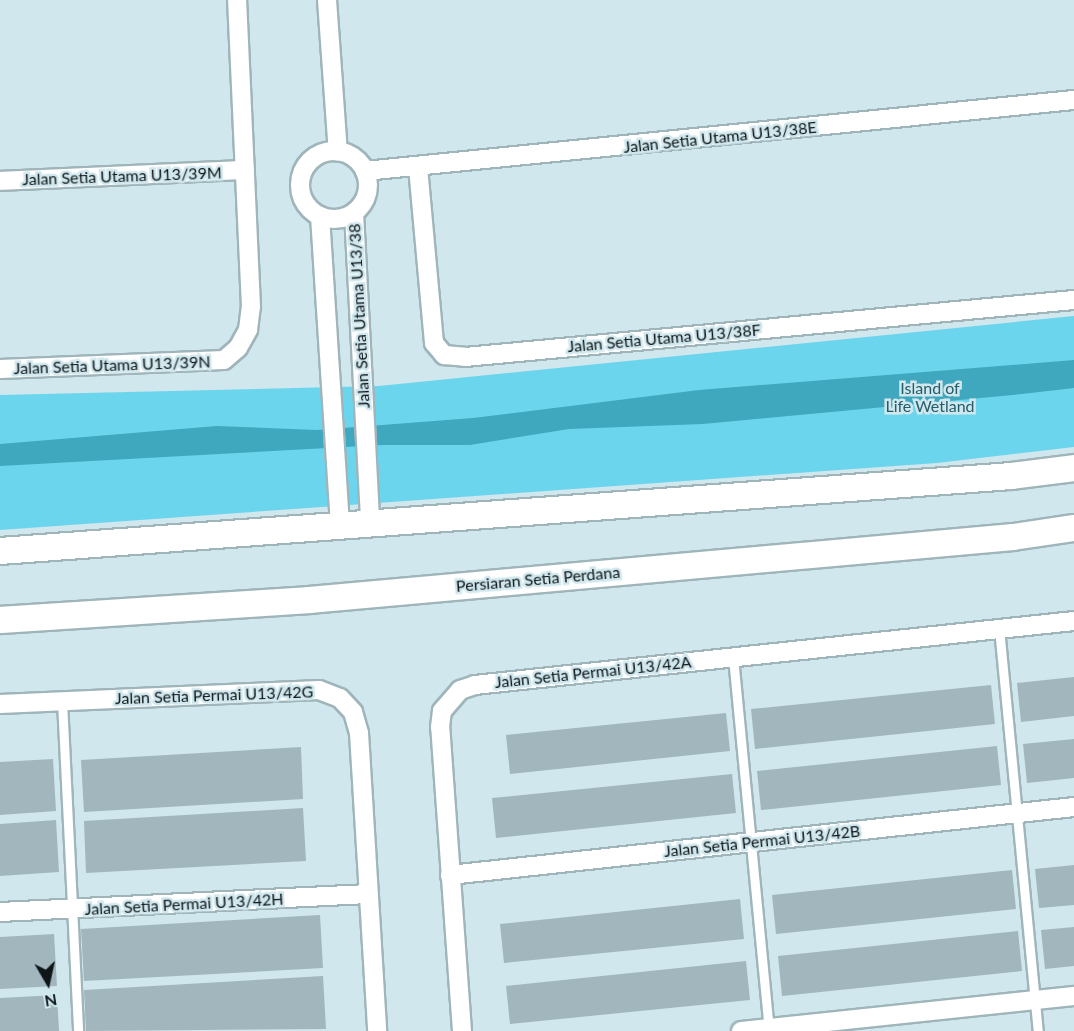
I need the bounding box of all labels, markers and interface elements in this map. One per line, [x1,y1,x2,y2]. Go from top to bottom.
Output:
street label: Jalan Setia Utama U13/38E [623,117,817,157]
street label: Jalan Setia Utama U13/39M [22,163,222,189]
street label: Jalan Setia Utama U13/38 [345,223,373,409]
street label: Jalan Setia Utama U13/38F [567,320,761,356]
street label: Jalan Setia Utama U13/39N [13,352,211,378]
park label: Island of Life Wetland [885,378,975,416]
street label: Persiaran Setia Perdana [455,562,621,596]
street label: Jalan Setia Permai U13/42A [494,652,692,692]
street label: Jalan Setia Permai U13/42G [115,682,313,708]
street label: Jalan Setia Permai U13/42B [663,821,861,861]
street label: Jalan Setia Permai U13/42H [84,889,284,919]
north arrow [18,953,78,1013]
text: N [43,991,58,1012]

